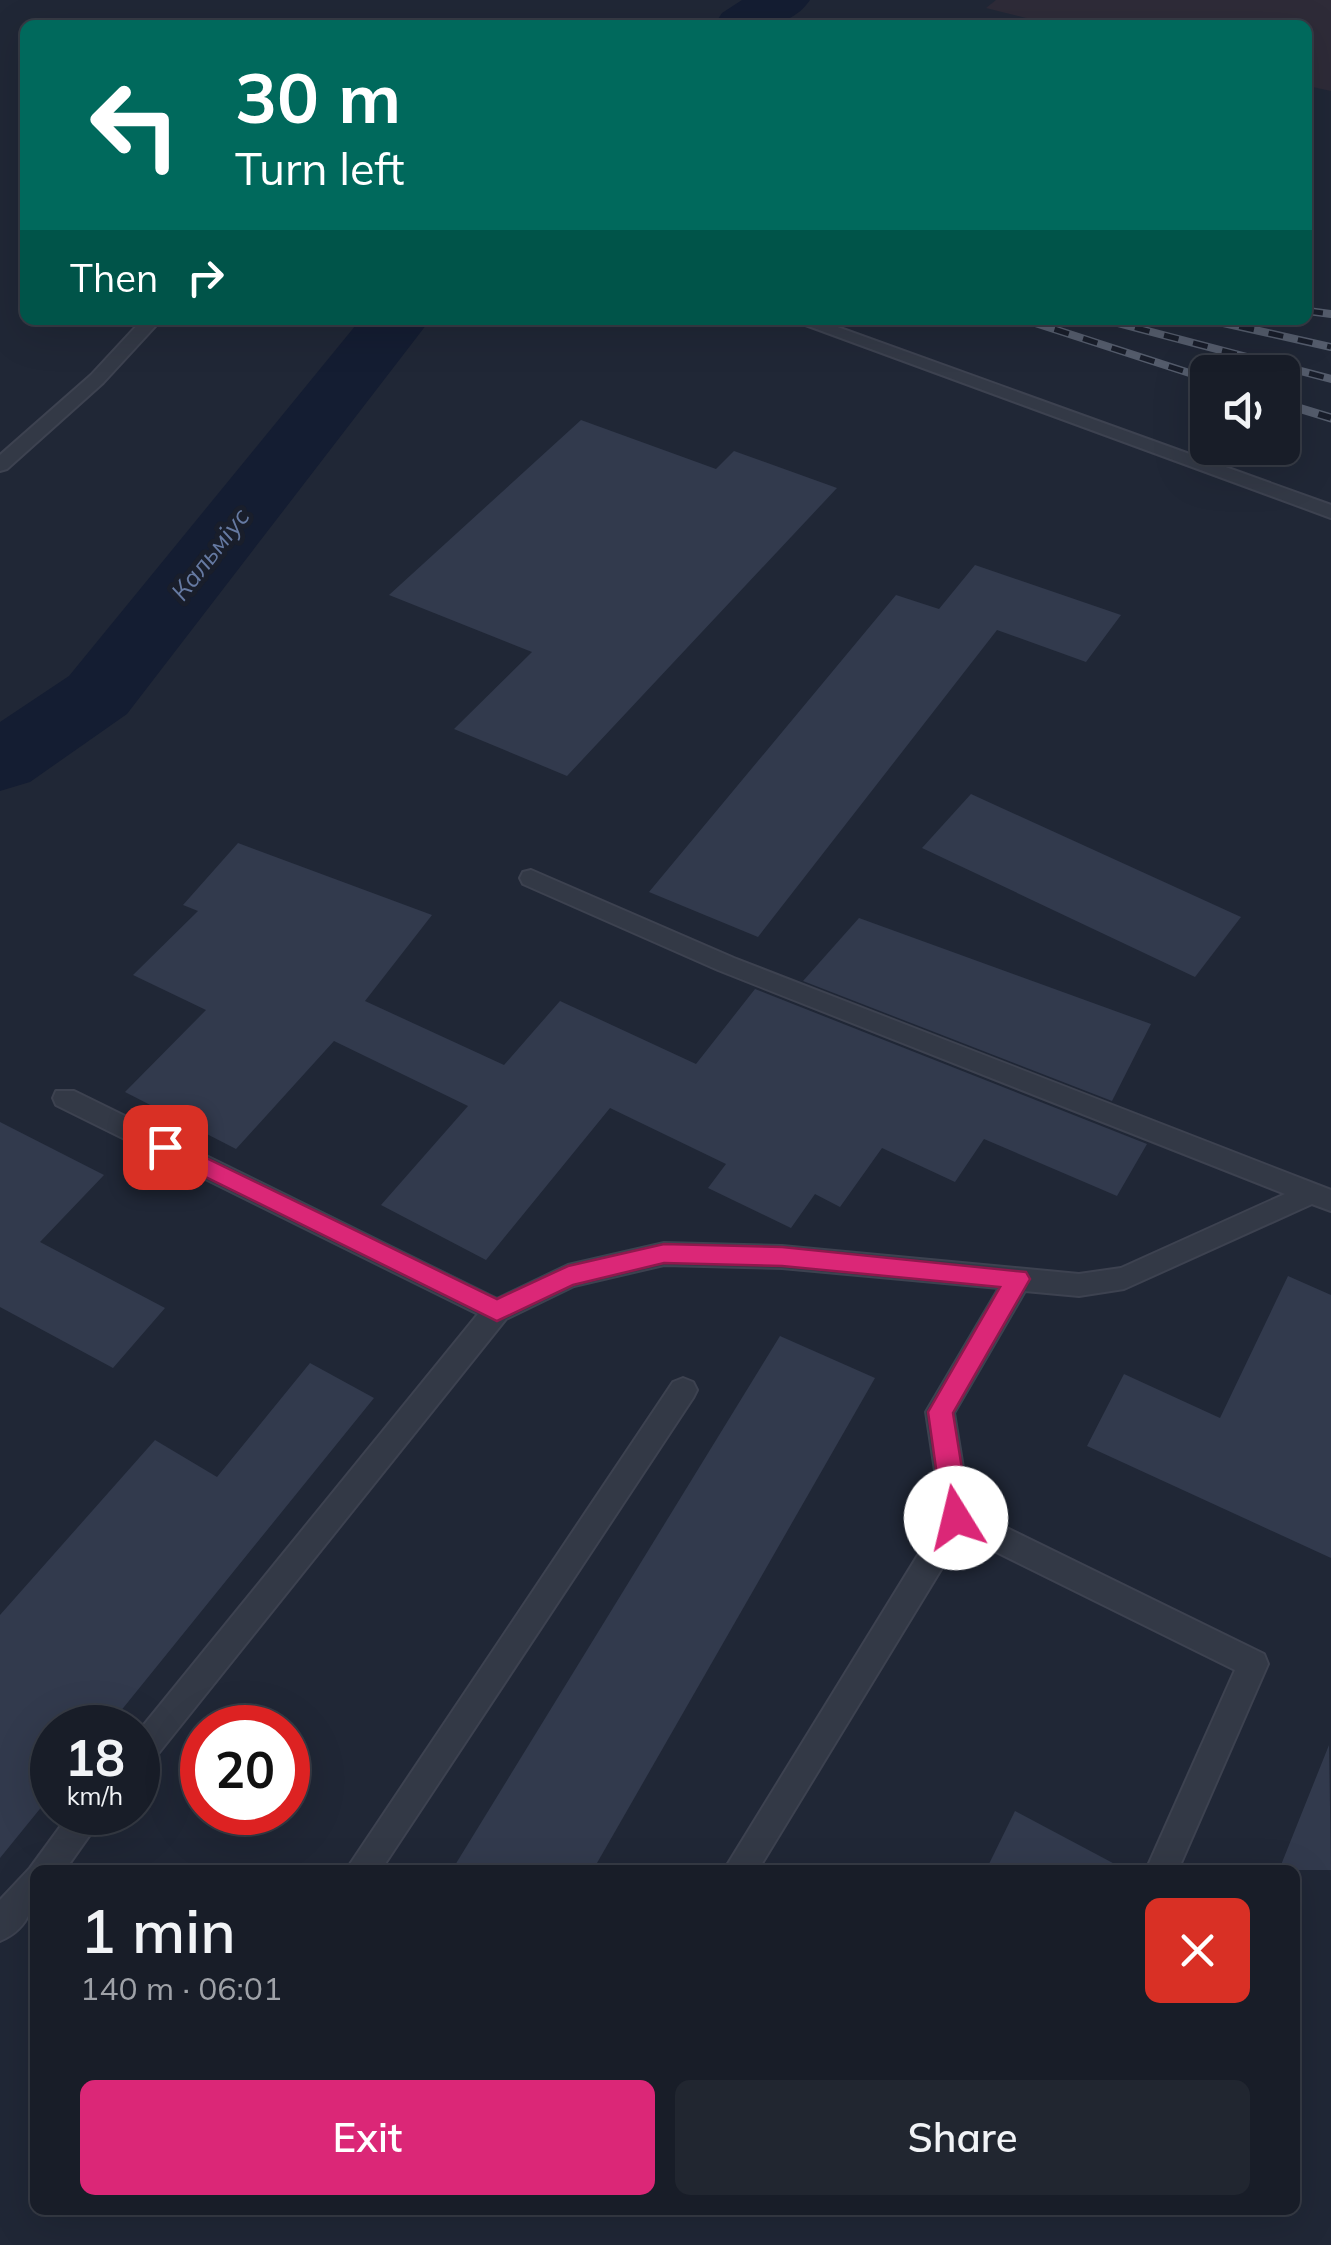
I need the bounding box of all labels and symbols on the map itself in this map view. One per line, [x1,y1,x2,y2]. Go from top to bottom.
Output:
water label: Кальміус [164,501,256,606]
pin [123,1105,208,1190]
position arrow [904,1466,1008,1570]
speed limit sign: 20 [180,1705,310,1835]

